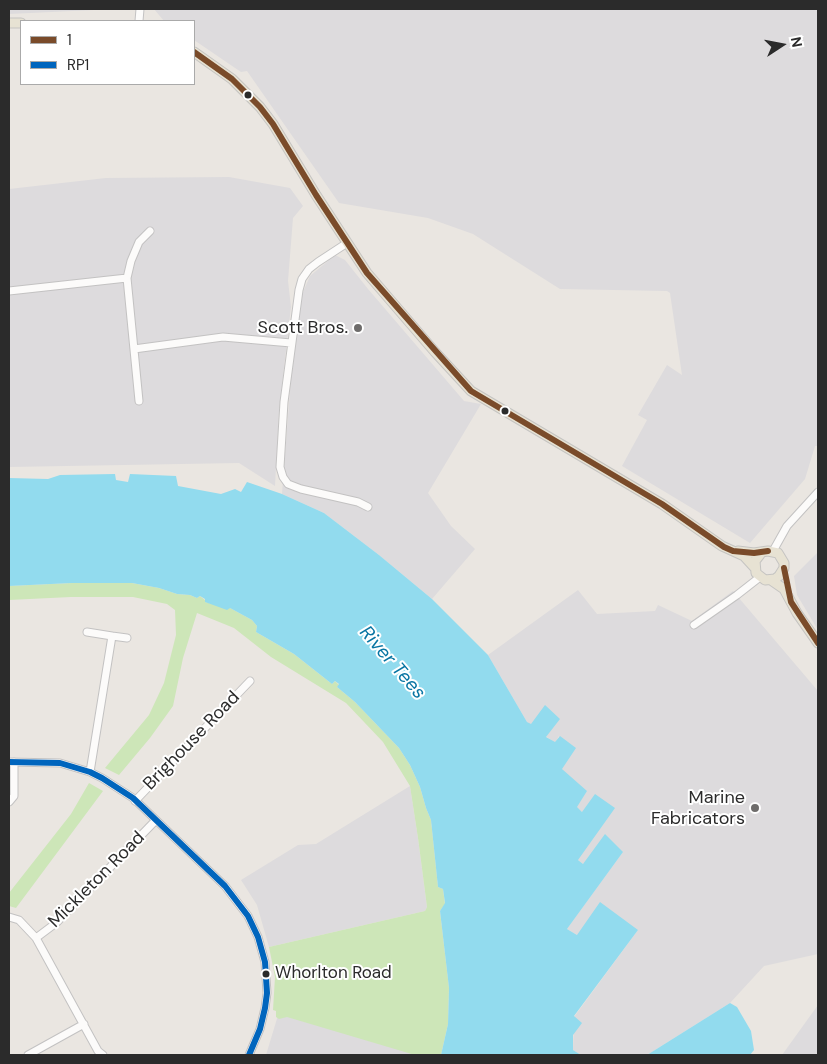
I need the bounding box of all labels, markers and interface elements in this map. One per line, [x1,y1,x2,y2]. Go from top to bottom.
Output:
legend [20,20,195,85]
north arrow [757,20,807,70]
text: 1 [67,30,72,50]
text: N [787,35,807,49]
text: RP1 [67,55,89,75]
unlabelled marker [243,90,253,100]
place label: Scott Bros. [258,317,348,339]
marker: Scott Bros. [352,322,364,334]
unlabelled marker [500,406,510,416]
water label: River Tees [354,622,430,704]
street label: Brighouse Road [139,687,245,795]
place label: Marine Fabricators [651,787,745,830]
marker: Marine Fabricators [749,802,761,814]
street label: Mickleton Road [44,827,150,933]
place label: Whorlton Road [275,964,392,984]
marker: Whorlton Road [261,969,271,979]

